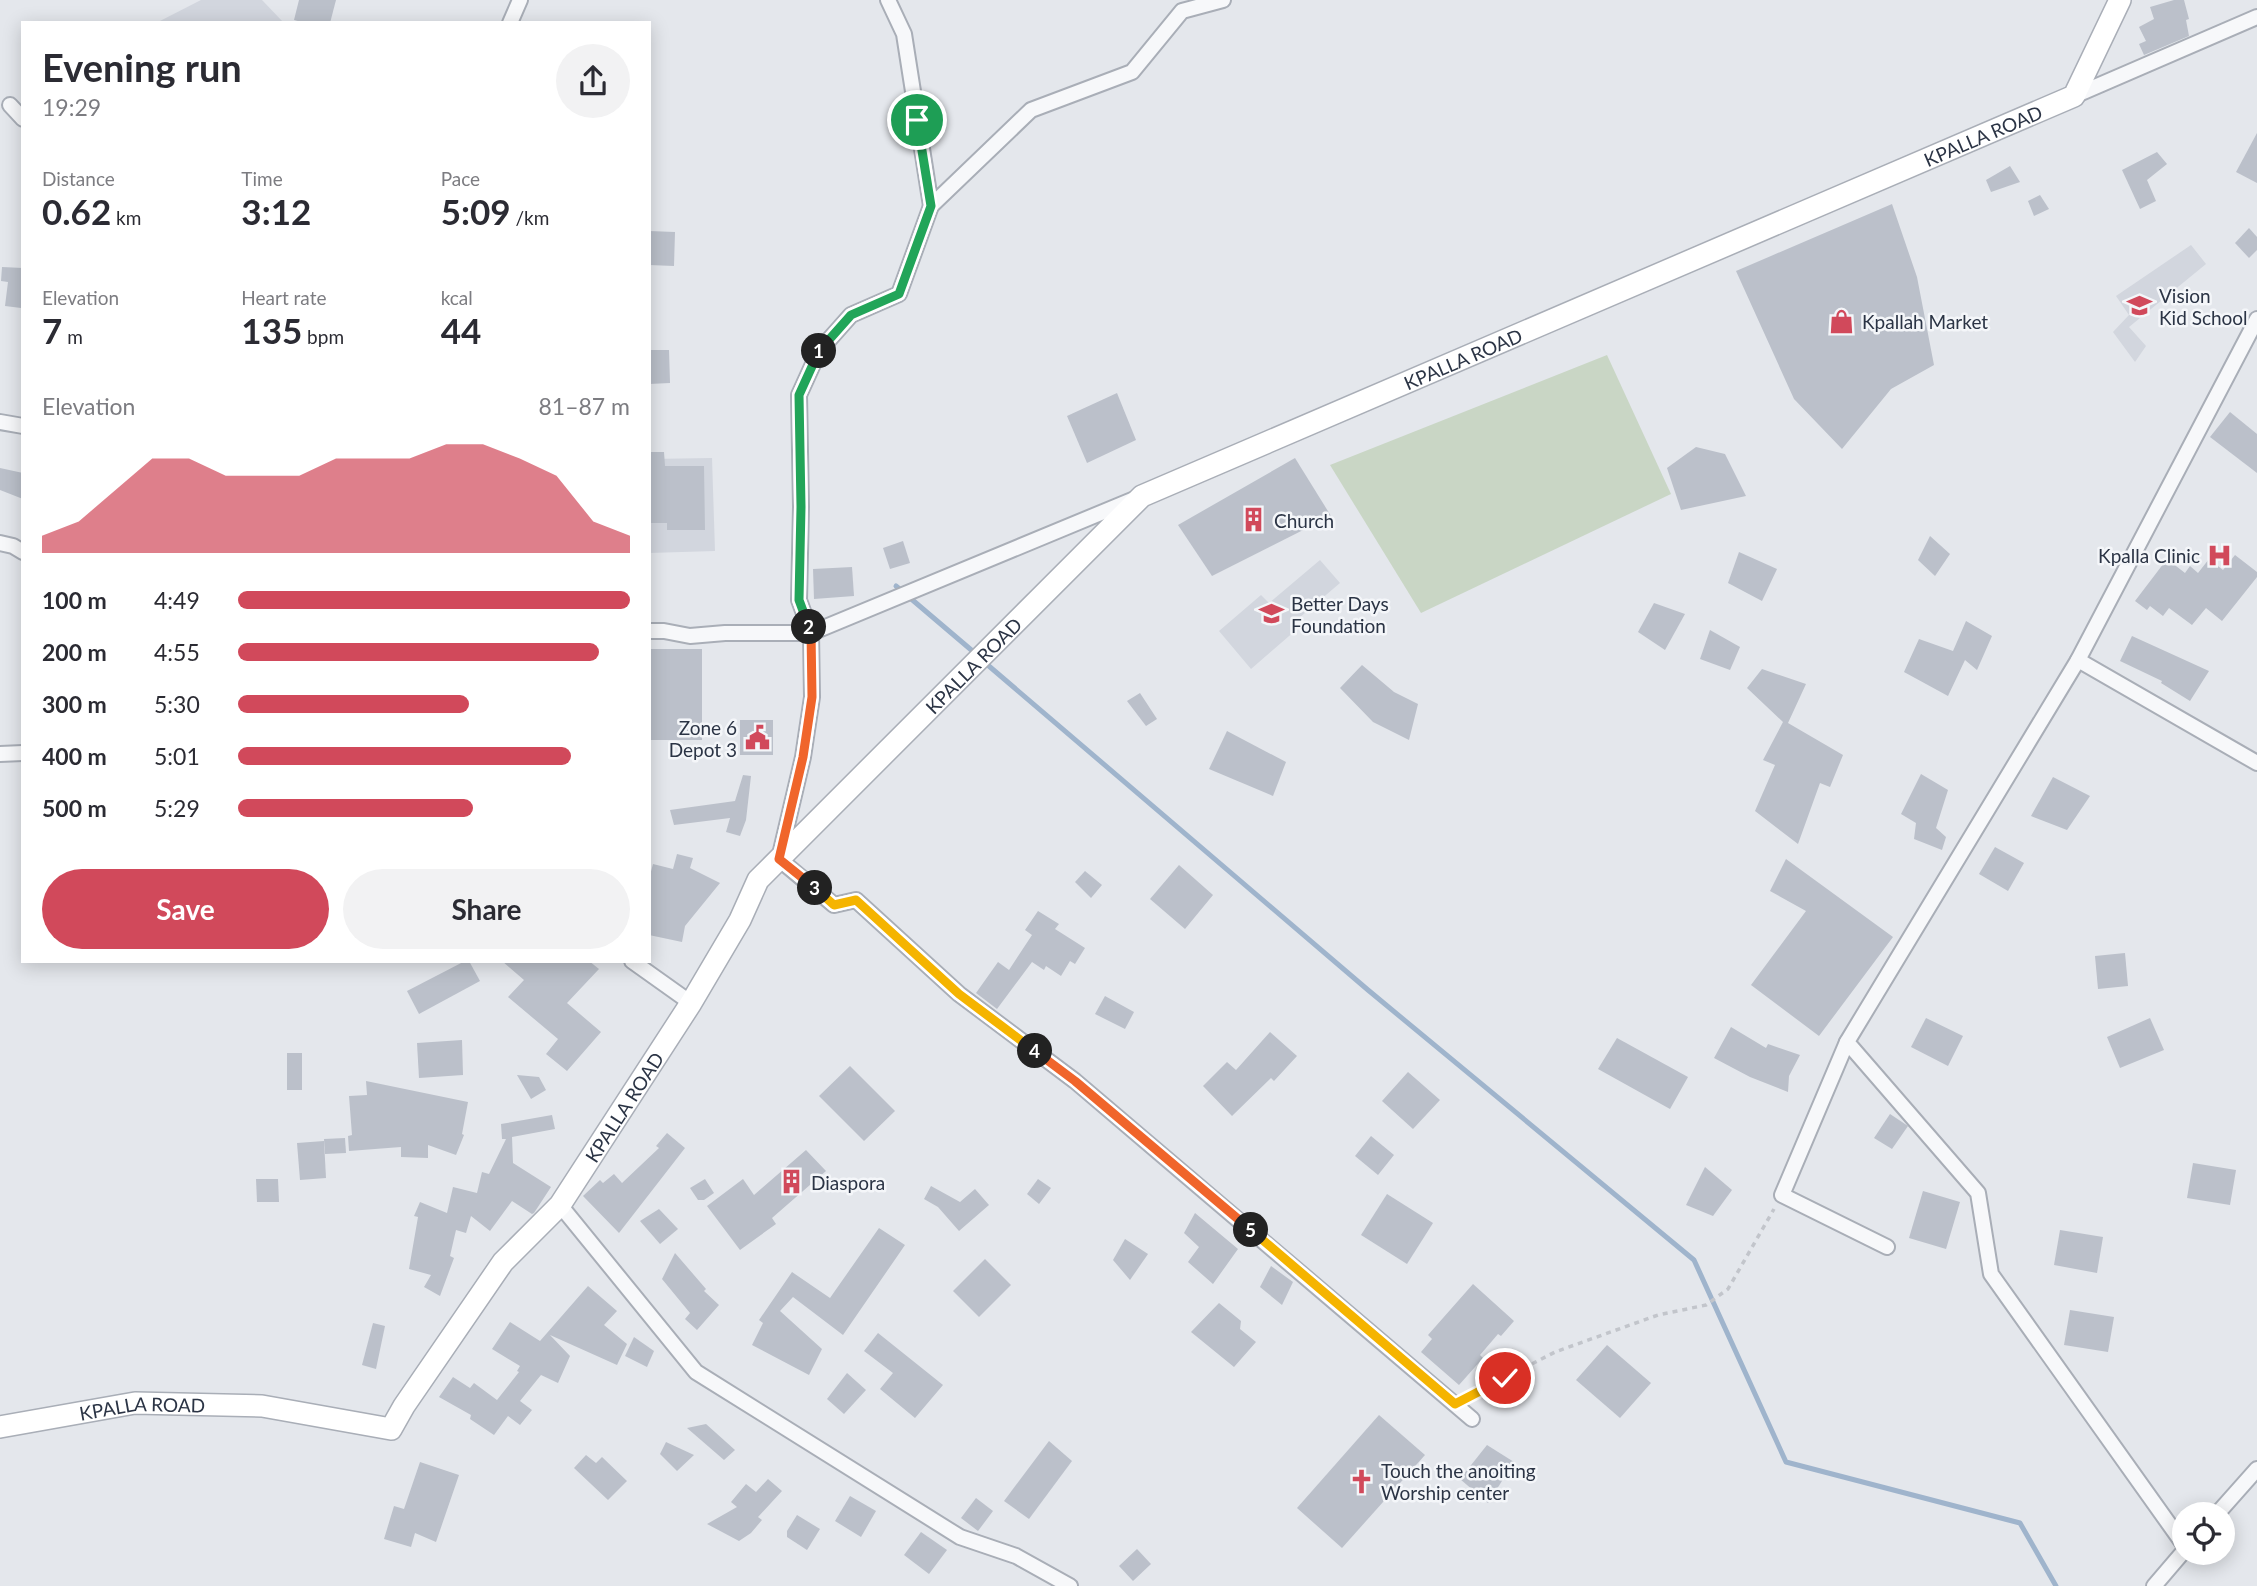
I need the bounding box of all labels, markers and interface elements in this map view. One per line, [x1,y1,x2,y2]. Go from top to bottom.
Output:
text: Evening run [42,44,242,90]
button: share [556,44,630,118]
pin [887,90,947,150]
text: 19:29 [42,93,101,121]
street label: KPALLA ROAD [1920,100,2045,171]
icon: arrive [898,101,936,139]
text: Distance [42,167,115,190]
text: Time [241,167,283,190]
text: Pace [441,167,480,190]
text: 0.62 [42,190,111,232]
text: 3:12 [241,190,311,232]
text: 5:09 [441,190,511,232]
text: km [111,206,141,229]
text: /km [511,206,549,229]
place label: Vision Kid School [2159,284,2248,329]
text: Elevation [42,286,119,309]
text: Heart rate [241,286,327,309]
text: kcal [441,286,473,309]
school or university icon: Vision Kid School [2125,292,2153,320]
shop icon: Kpallah Market [1828,307,1856,335]
text: 7 [42,309,62,351]
text: 135 [241,309,302,351]
text: 44 [441,309,481,351]
place label: Kpallah Market [1862,310,1988,333]
street label: KPALLA ROAD [1400,323,1525,394]
text: m [62,325,83,348]
text: bpm [302,325,344,348]
pin: 1 [802,334,836,368]
text: 1 [813,339,824,362]
text: Elevation [42,392,135,420]
text: 81–87 m [538,392,630,420]
building icon: Church [1240,506,1268,534]
place label: Church [1274,509,1334,532]
hospital icon: Kpalla Clinic [2206,541,2234,569]
place label: Kpalla Clinic [2098,544,2200,567]
text: 100 m [42,586,107,614]
text: 4:49 [154,586,200,614]
place label: Better Days Foundation [1291,592,1389,637]
school or university icon: Better Days Foundation [1257,600,1285,628]
pin: 2 [792,610,826,644]
street label: KPALLA ROAD [920,612,1026,718]
text: 2 [803,615,814,638]
text: 200 m [42,638,107,666]
text: 4:55 [154,638,200,666]
text: 300 m [42,690,107,718]
text: 5:30 [154,690,200,718]
place label: Zone 6 Depot 3 [669,716,737,761]
public building icon: Zone 6 Depot 3 [743,724,771,752]
text: 400 m [42,742,107,770]
text: 5:01 [154,742,200,770]
text: 500 m [42,794,107,822]
text: 5:29 [154,794,200,822]
button: Save [42,869,329,949]
button: Share [343,869,630,949]
pin: 3 [798,870,832,906]
text: 3 [809,876,820,899]
pin: 4 [1018,1034,1052,1068]
text: 4 [1029,1039,1040,1062]
street label: KPALLA ROAD [580,1047,668,1166]
building icon: Diaspora [777,1168,805,1196]
place label: Diaspora [811,1171,885,1194]
pin: 5 [1234,1212,1268,1248]
text: 5 [1245,1218,1256,1241]
pin [1475,1348,1535,1408]
icon: check [1486,1359,1524,1397]
street label: KPALLA ROAD [77,1391,205,1424]
place label: Touch the anoiting Worship center [1381,1459,1536,1504]
church icon: Touch the anoiting Worship center [1347,1467,1375,1495]
map controls [2172,1502,2235,1565]
button: locate [2172,1502,2235,1565]

